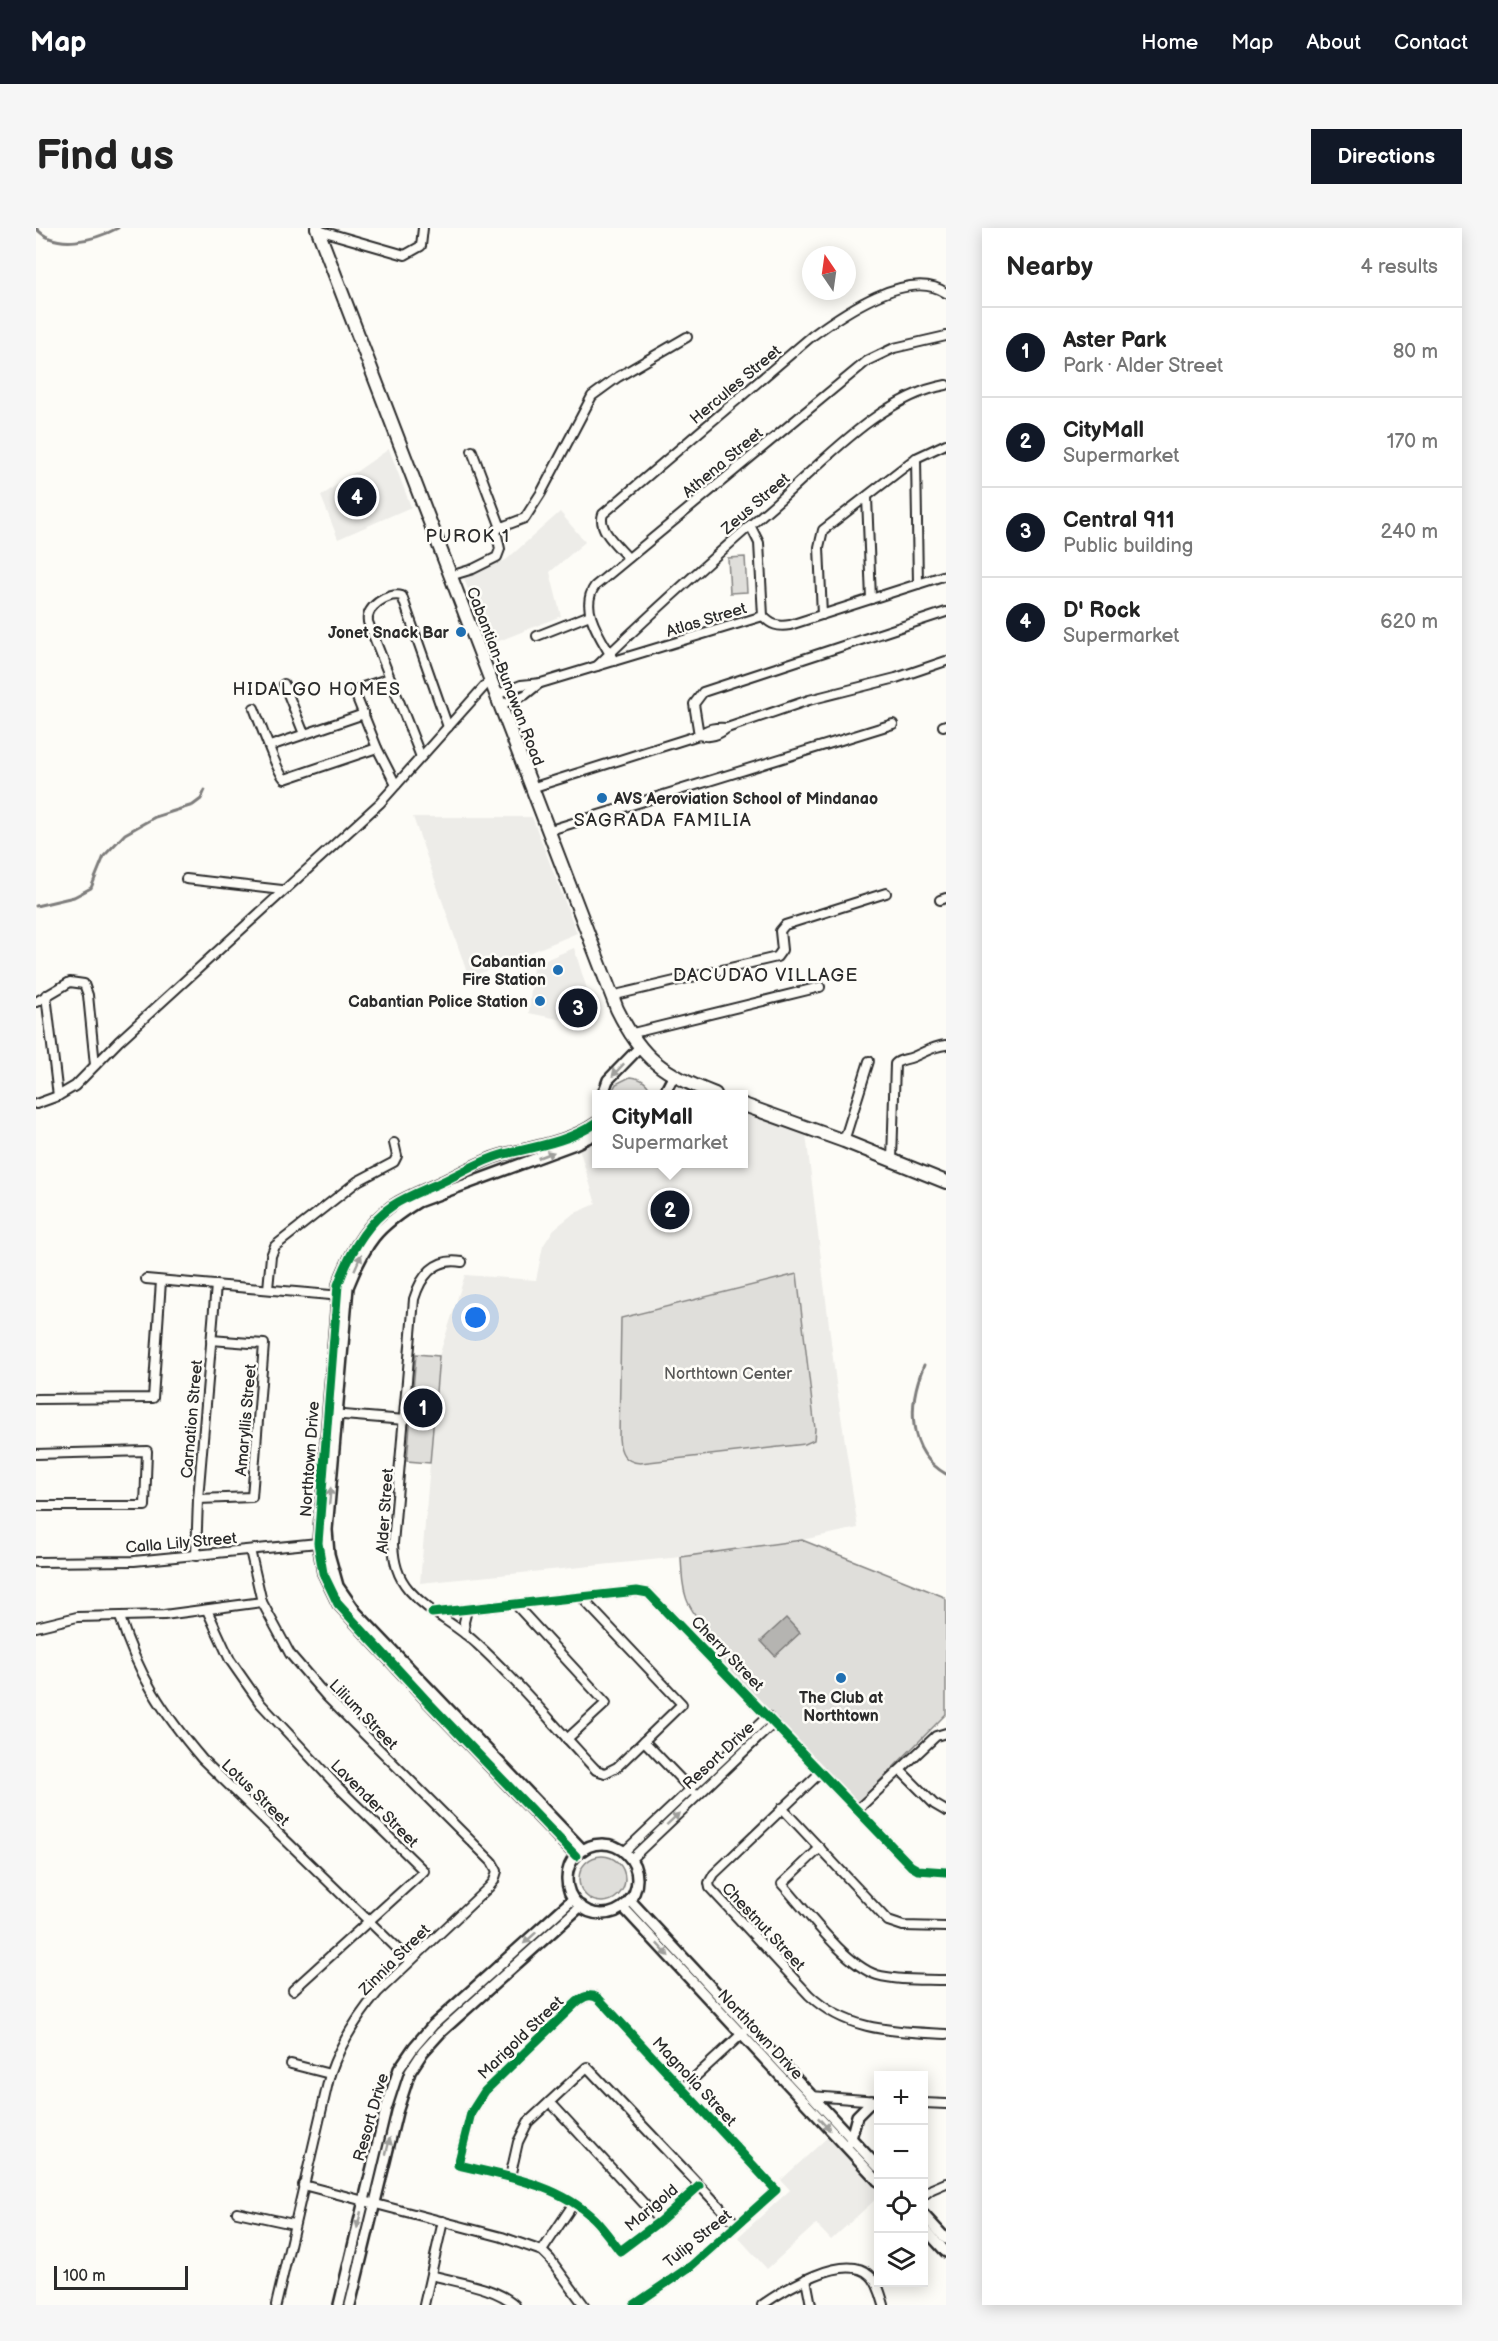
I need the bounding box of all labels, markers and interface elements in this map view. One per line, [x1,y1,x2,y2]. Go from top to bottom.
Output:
text: Map [30,26,86,59]
text: Home [1141,30,1198,55]
text: Map [1231,30,1273,55]
text: About [1306,30,1361,55]
text: Contact [1394,30,1468,55]
button: Directions [1311,129,1462,184]
text: Find us [36,131,174,182]
north arrow [802,246,856,300]
text: Nearby [1006,252,1093,283]
text: 4 results [1360,255,1438,279]
text: Aster Park [1063,327,1167,354]
text: 1 [1021,340,1030,364]
text: 80 m [1393,340,1438,364]
street label: Hercules Street [687,342,785,429]
text: Park · Alder Street [1063,354,1223,378]
text: CityMall [1063,417,1144,444]
street label: Athena Street [679,424,767,502]
text: 2 [1020,430,1031,454]
text: 170 m [1387,430,1438,454]
text: Supermarket [1063,444,1179,468]
street label: Zeus Street [717,469,794,540]
pin: 4 [338,474,376,520]
text: Central 911 [1063,507,1175,534]
text: 3 [1020,520,1031,544]
text: 240 m [1381,520,1438,544]
district label: PUROK 1 [426,526,510,547]
text: Public building [1063,534,1193,558]
street label: Cabantian-Bunawan Road [462,585,547,769]
text: D' Rock [1063,597,1140,624]
street label: Atlas Street [664,599,749,642]
text: 4 [1020,610,1031,634]
text: 620 m [1380,610,1438,634]
place label: Jonet Snack Bar [328,624,450,643]
text: Supermarket [1063,624,1179,648]
marker: Jonet Snack Bar [454,625,468,639]
district label: HIDALGO HOMES [233,679,401,700]
place label: AVS Aeroviation School of Mindanao [613,790,878,809]
marker: AVS Aeroviation School of Mindanao [595,791,609,805]
district label: SAGRADA FAMILIA [574,810,752,831]
place label: Cabantian Fire Station [462,953,546,990]
marker: Cabantian Fire Station [551,963,565,977]
district label: DACUDAO VILLAGE [673,965,859,986]
pin: 3 [558,986,598,1030]
place label: Cabantian Police Station [348,993,528,1012]
marker: Cabantian Police Station [533,994,547,1008]
one-way arrow [612,1062,626,1076]
popup [592,1090,748,1168]
text: CityMall [612,1104,693,1131]
text: Supermarket [612,1131,728,1155]
one-way arrow [537,1149,555,1159]
pin: 2 [650,1188,690,1232]
one-way arrow [354,1253,363,1270]
your location [461,1303,490,1332]
street label: Carnation Street [178,1359,207,1479]
street label: Amaryllis Street [232,1363,261,1477]
park label: Northtown Center [664,1365,792,1384]
pin: 1 [404,1386,442,1430]
street label: Northtown Drive [297,1400,324,1518]
street label: Alder Street [373,1468,398,1554]
one-way arrow [325,1486,335,1505]
street label: Calla Lily Street [125,1529,238,1558]
street label: Cherry Street [687,1613,767,1695]
marker: The Club at Northtown [834,1671,848,1685]
street label: Lilium Street [325,1676,401,1754]
place label: The Club at Northtown [799,1689,884,1726]
street label: Resort Drive [679,1718,759,1794]
street label: Lotus Street [217,1756,293,1830]
street label: Lavender Street [326,1756,422,1852]
one-way arrow [666,1812,680,1826]
street label: Chestnut Street [717,1879,809,1975]
street label: Zinnia Street [355,1921,434,2000]
one-way arrow [523,1931,538,1944]
one-way arrow [656,1942,669,1957]
street label: Northtown Drive [713,1986,807,2084]
street label: Marigold Street [474,1993,568,2084]
street label: Magnolia Street [648,2034,740,2130]
street label: Resort Drive [350,2071,393,2164]
map controls [874,2071,928,2287]
button: + [874,2071,928,2125]
one-way arrow [817,2116,831,2131]
button: − [874,2125,928,2179]
one-way arrow [384,2137,394,2155]
button: locate [874,2179,928,2233]
street label: Marigold [622,2181,682,2236]
street label: Tulip Street [660,2206,736,2272]
one-way arrow [353,2210,363,2229]
button: layers [874,2233,928,2287]
scale bar [54,2263,188,2290]
text: 100 m [63,2267,106,2286]

